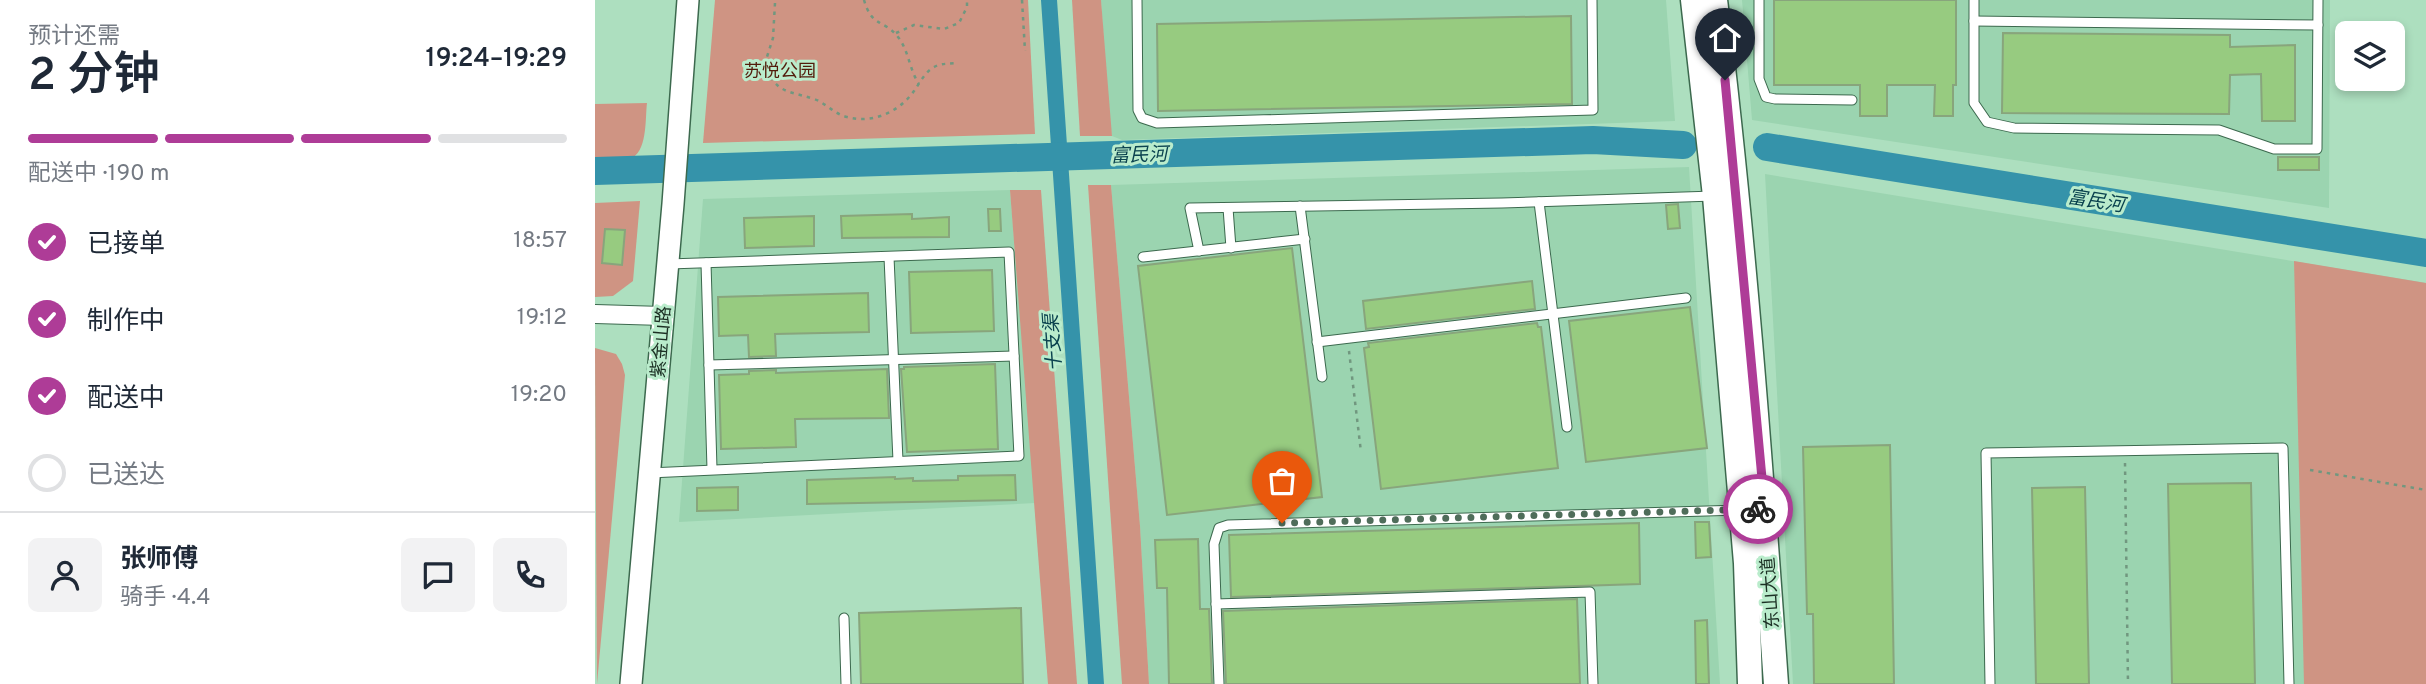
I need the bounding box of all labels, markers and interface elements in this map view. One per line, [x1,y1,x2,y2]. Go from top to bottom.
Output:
pin [1695,8,1755,80]
icon: home [1706,19,1744,57]
map controls [2335,21,2405,91]
button: layers [2335,21,2405,91]
text: 预计还需 [28,23,120,52]
text: 19:24–19:29 [426,43,567,76]
text: 2 分钟 [28,48,159,107]
park label: 苏悦公园 [744,61,816,84]
water label: 富民河 [1110,143,1172,169]
text: 配送中 · 190 m [28,160,170,189]
water label: 富民河 [2066,186,2130,219]
icon: check [28,223,66,261]
text: 18:57 [513,227,567,256]
text: 已接单 [87,229,165,262]
icon: check [28,300,66,338]
text: 19:12 [517,304,567,333]
street label: 紫金山路 [648,305,677,379]
text: 制作中 [87,306,165,339]
water label: 十支渠 [1040,311,1068,372]
icon: check [28,377,66,415]
text: 19:20 [511,381,567,410]
text: 配送中 [87,383,165,416]
pin [1252,451,1312,523]
text: 已送达 [87,460,165,493]
icon: bag [1263,462,1301,500]
courier [1723,474,1793,544]
icon: bike [1739,490,1777,528]
button: person [28,538,102,612]
button: chat [401,538,475,612]
button: phone [493,538,567,612]
text: 张师傅 [120,544,198,577]
street label: 东山大道 [1758,556,1785,630]
text: 骑手 · 4.4 [120,584,211,613]

